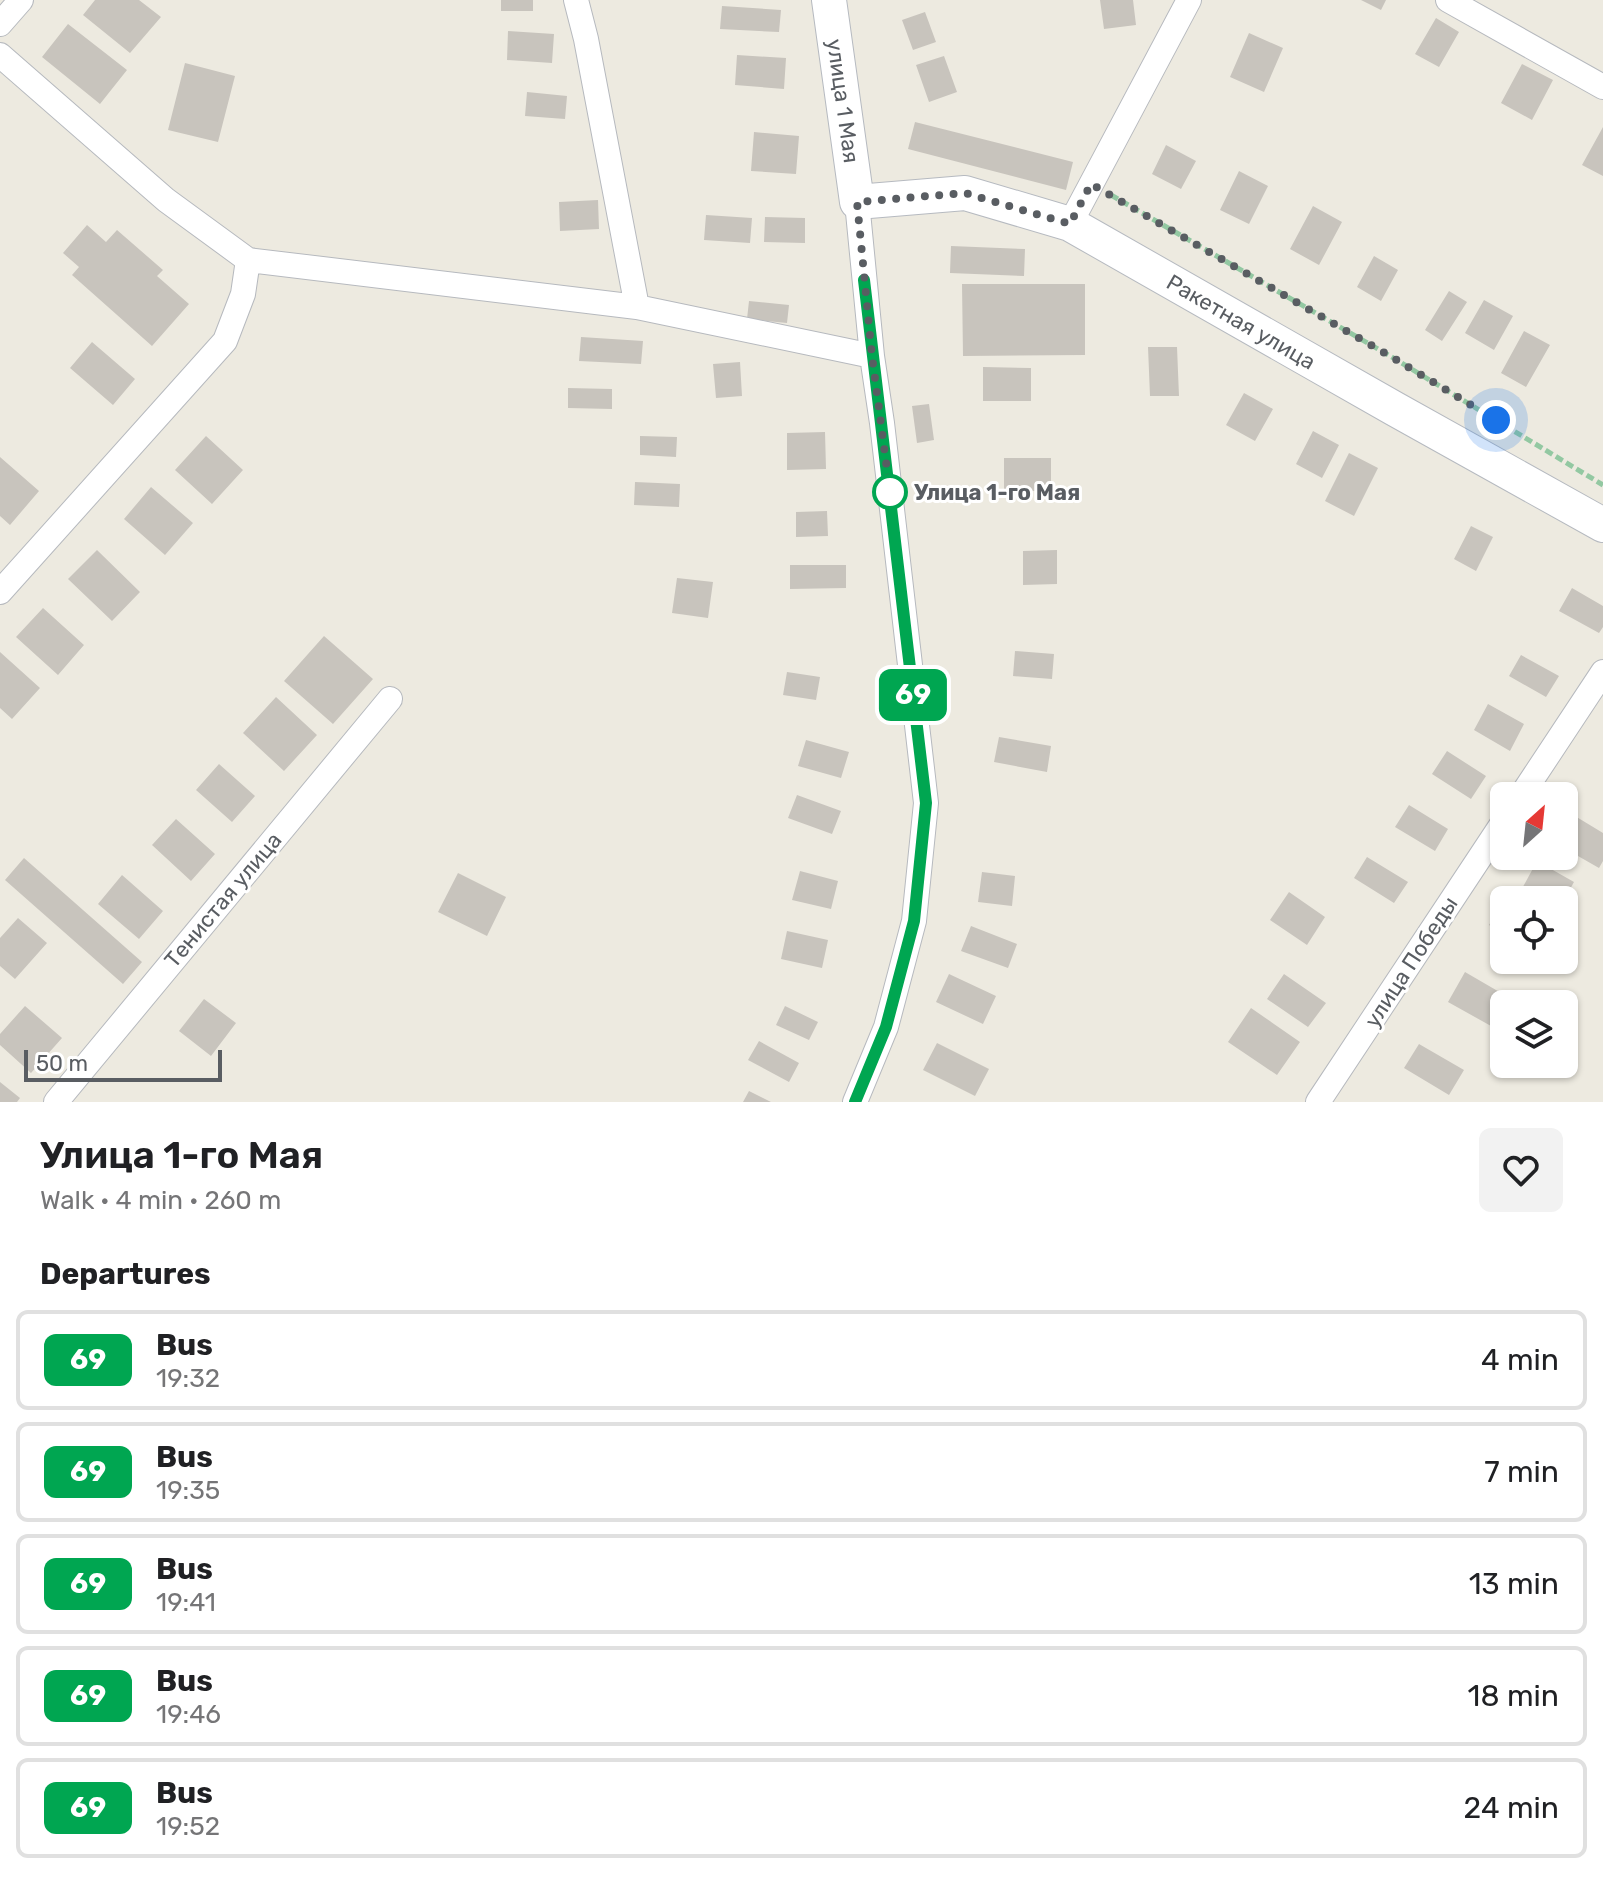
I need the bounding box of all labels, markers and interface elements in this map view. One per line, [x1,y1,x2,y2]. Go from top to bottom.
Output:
street label: улица 1 Мая [821,37,865,165]
street label: Ракетная улица [1162,268,1320,376]
your location [1476,400,1516,440]
marker: Улица 1-го Мая [873,475,907,509]
place label: Улица 1-го Мая [914,479,1080,506]
line badge: 69 [877,669,949,721]
text: 69 [895,678,931,711]
north arrow [1490,782,1578,870]
map controls [1490,782,1578,1078]
street label: Тенистая улица [159,827,287,973]
button: locate [1490,886,1578,974]
street label: улица Победы [1359,891,1463,1033]
button: layers [1490,990,1578,1078]
scale bar [24,1046,222,1082]
text: 50 m [36,1050,88,1077]
button: heart [1479,1128,1563,1212]
text: Улица 1-го Мая [40,1132,323,1178]
text: Walk · 4 min · 260 m [40,1185,281,1216]
text: Departures [40,1256,211,1292]
text: Bus [156,1327,213,1363]
text: 4 min [1481,1342,1559,1378]
text: 69 [70,1343,106,1376]
text: 19:32 [156,1363,220,1394]
text: Bus [156,1439,213,1475]
text: 7 min [1484,1454,1559,1490]
text: 69 [70,1455,106,1488]
text: 19:35 [156,1475,220,1506]
text: Bus [156,1551,213,1587]
text: 13 min [1469,1566,1559,1602]
text: 69 [70,1567,106,1600]
text: 19:41 [156,1587,216,1618]
text: Bus [156,1663,213,1699]
text: 18 min [1468,1678,1559,1714]
text: 69 [70,1679,106,1712]
text: 19:46 [156,1699,221,1730]
text: Bus [156,1775,213,1811]
text: 24 min [1464,1790,1559,1826]
text: 69 [70,1791,106,1824]
text: 19:52 [156,1811,220,1842]

